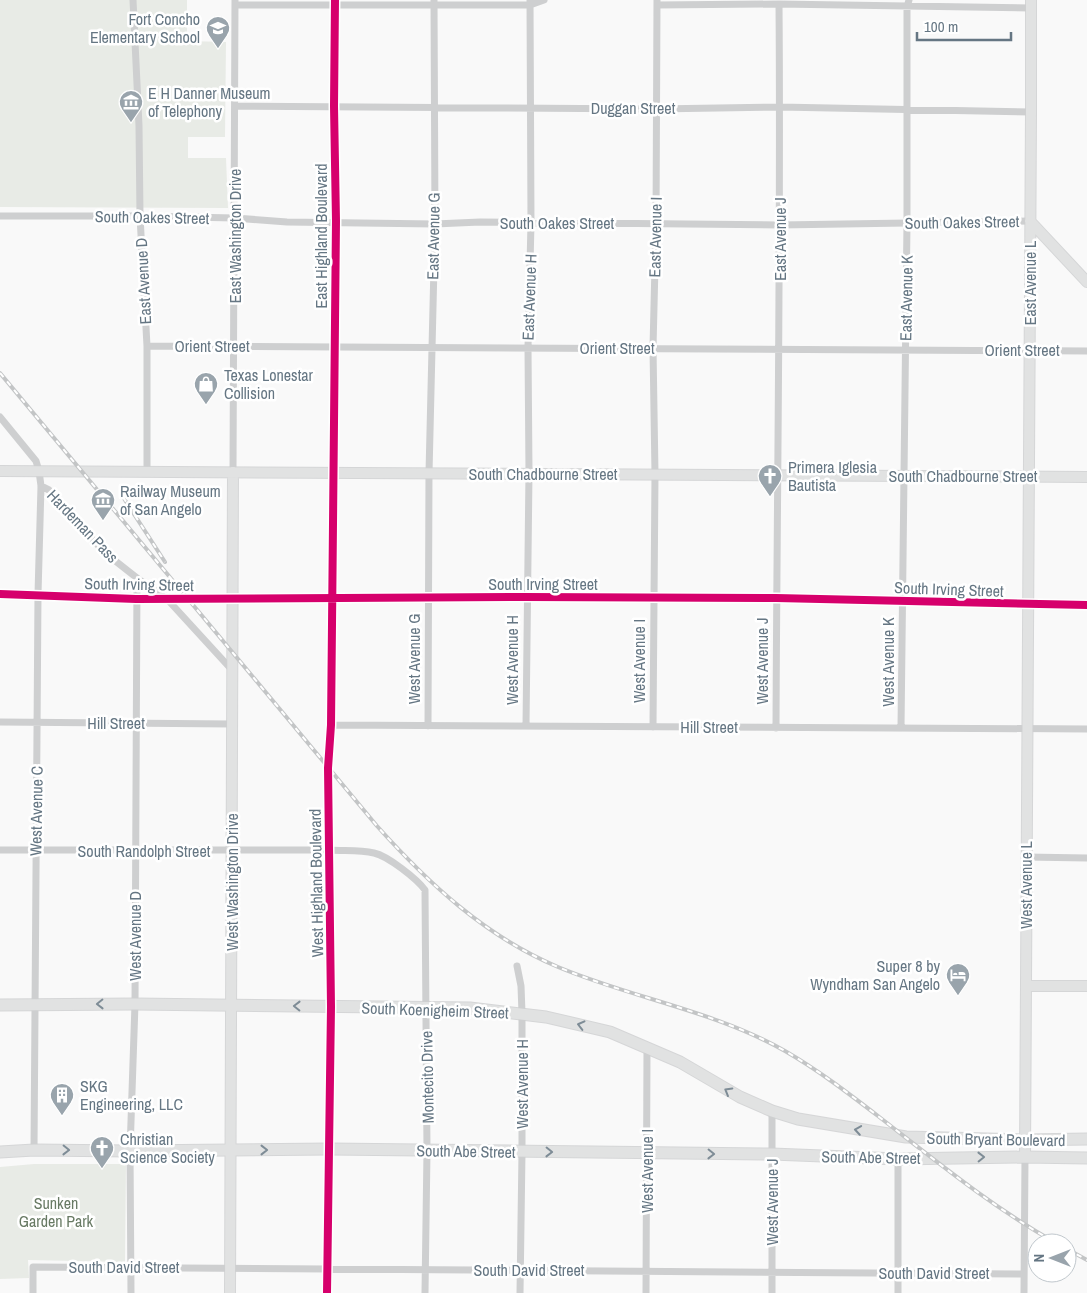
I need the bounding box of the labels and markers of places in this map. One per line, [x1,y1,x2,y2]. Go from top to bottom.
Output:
place label: Fort Concho Elementary School [90,8,200,48]
school or university icon: Fort Concho Elementary School [205,15,231,49]
place label: E H Danner Museum of Telephony [148,82,271,122]
museum icon: E H Danner Museum of Telephony [118,89,144,123]
place label: Texas Lonestar Collision [224,364,314,404]
shop icon: Texas Lonestar Collision [193,371,219,405]
place label: Primera Iglesia Bautista [788,456,878,496]
church icon: Primera Iglesia Bautista [757,463,783,497]
place label: Railway Museum of San Angelo [120,480,221,520]
museum icon: Railway Museum of San Angelo [90,487,116,521]
place label: Super 8 by Wyndham San Angelo [810,955,940,995]
hotel icon: Super 8 by Wyndham San Angelo [945,962,971,996]
place label: SKG Engineering, LLC [80,1075,183,1115]
building icon: SKG Engineering, LLC [49,1082,75,1116]
place label: Christian Science Society [120,1128,215,1168]
church icon: Christian Science Society [89,1135,115,1169]

